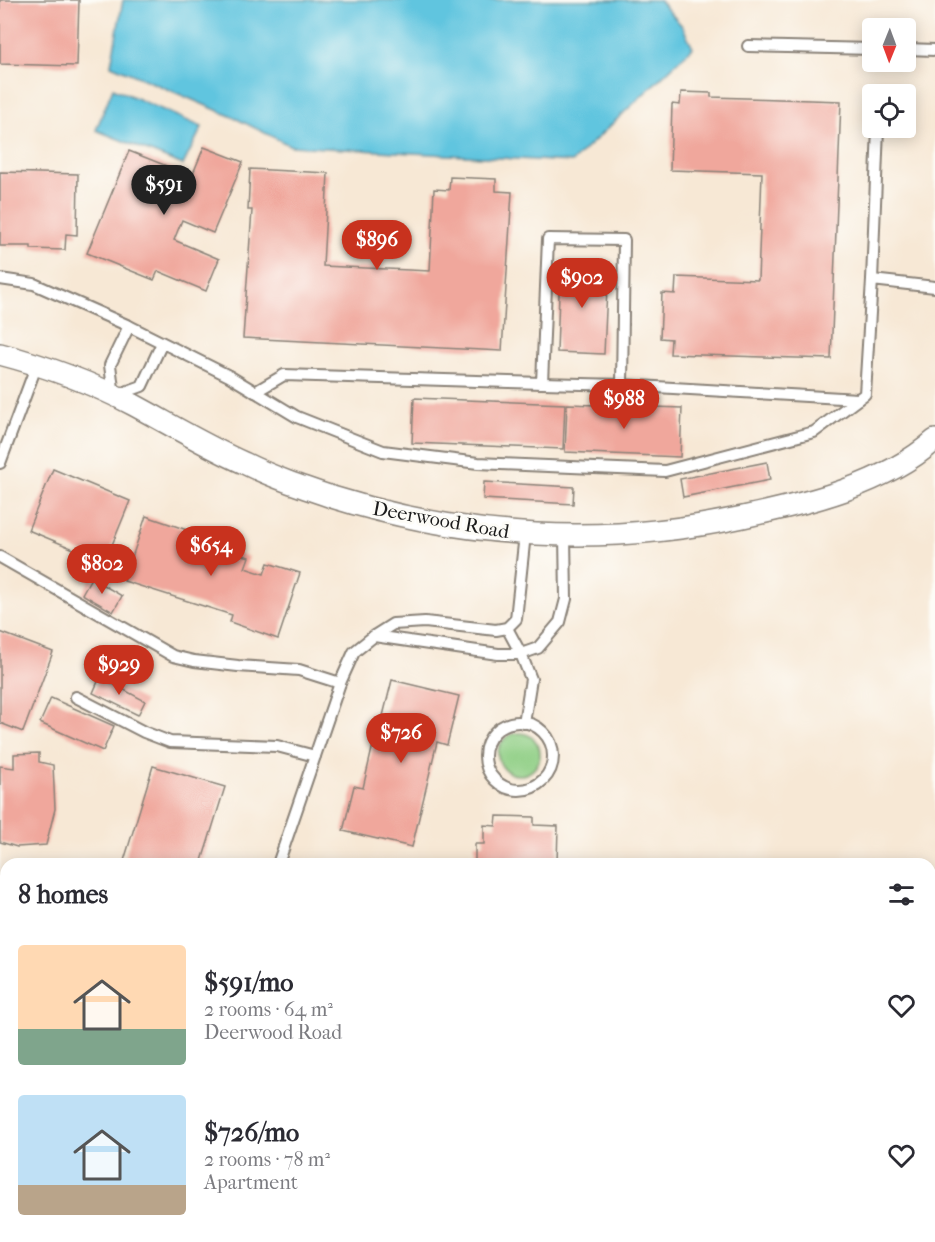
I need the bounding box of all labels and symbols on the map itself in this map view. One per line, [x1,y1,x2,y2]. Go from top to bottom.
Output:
north arrow [862,18,916,72]
pin: $591 [128,165,200,216]
pin: $896 [341,220,413,271]
pin: $902 [546,258,618,309]
pin: $988 [588,379,660,430]
street label: Deerwood Road [371,497,512,544]
pin: $654 [175,526,247,577]
pin: $802 [66,544,138,595]
pin: $929 [83,645,155,696]
pin: $726 [365,713,437,764]

